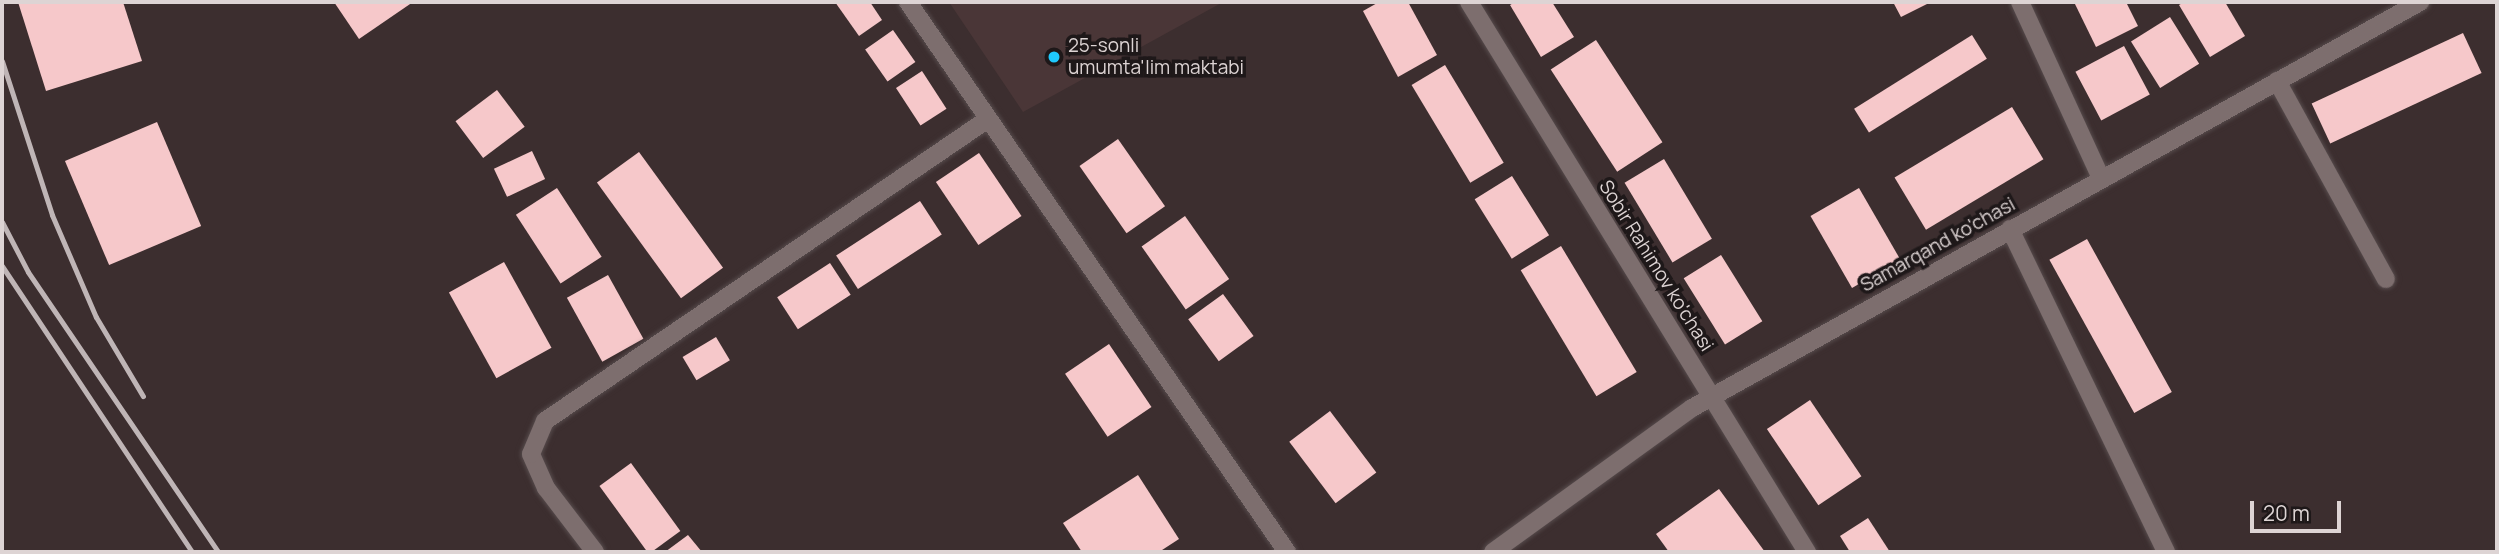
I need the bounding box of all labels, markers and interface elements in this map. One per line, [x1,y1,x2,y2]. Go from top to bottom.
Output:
place label: 25-sonli umumta'lim maktabi [1068,35,1244,79]
marker: 25-sonli umumta'lim maktabi [1046,49,1062,65]
street label: Sobir Rahimov ko'chasi [1594,176,1718,356]
street label: Samarqand ko'chasi [1857,193,2019,297]
scale bar [2254,488,2345,532]
text: 20 m [2263,499,2310,527]

